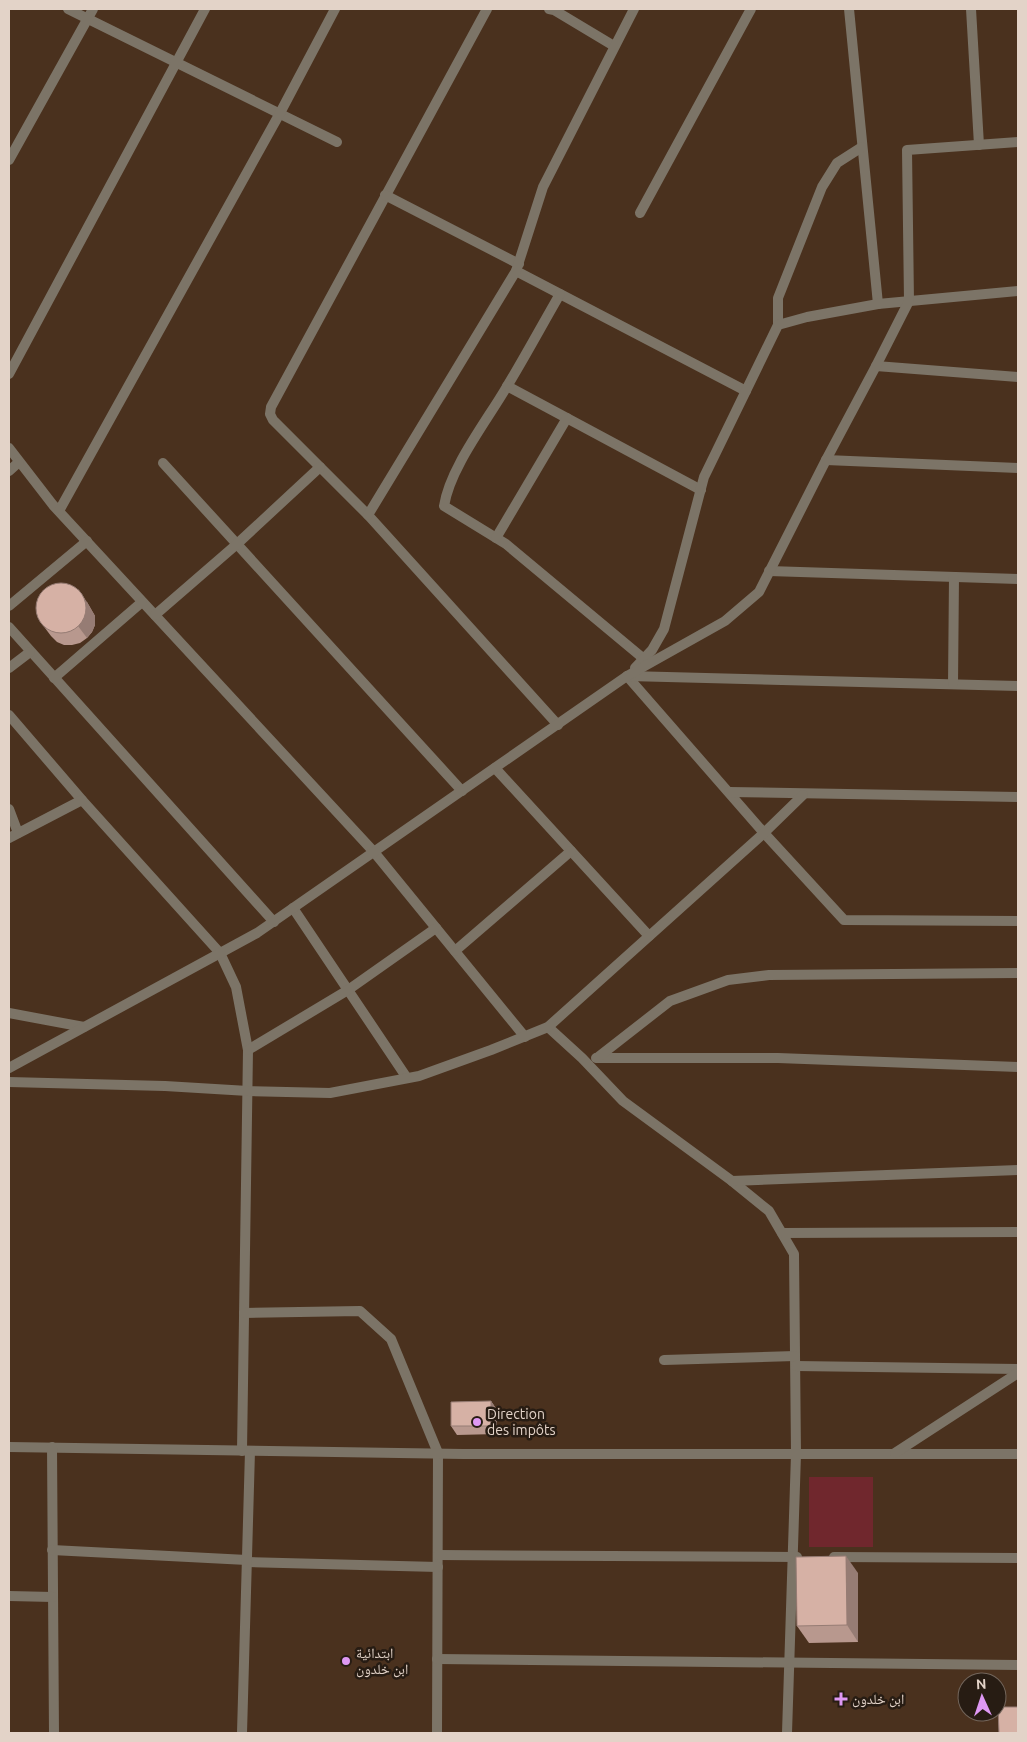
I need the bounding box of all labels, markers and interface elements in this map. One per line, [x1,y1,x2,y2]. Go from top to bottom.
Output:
place label: Direction des impôts [487,1406,556,1438]
marker: Direction des impôts [471,1416,483,1428]
place label: ابتدائية ابن خلدون [356,1645,408,1678]
marker: ابتدائية ابن خلدون [340,1655,352,1667]
north arrow [957,1672,1007,1722]
text: N [976,1676,987,1692]
place label: ابن خلدون [852,1691,904,1708]
marker: ابن خلدون [834,1692,848,1706]

